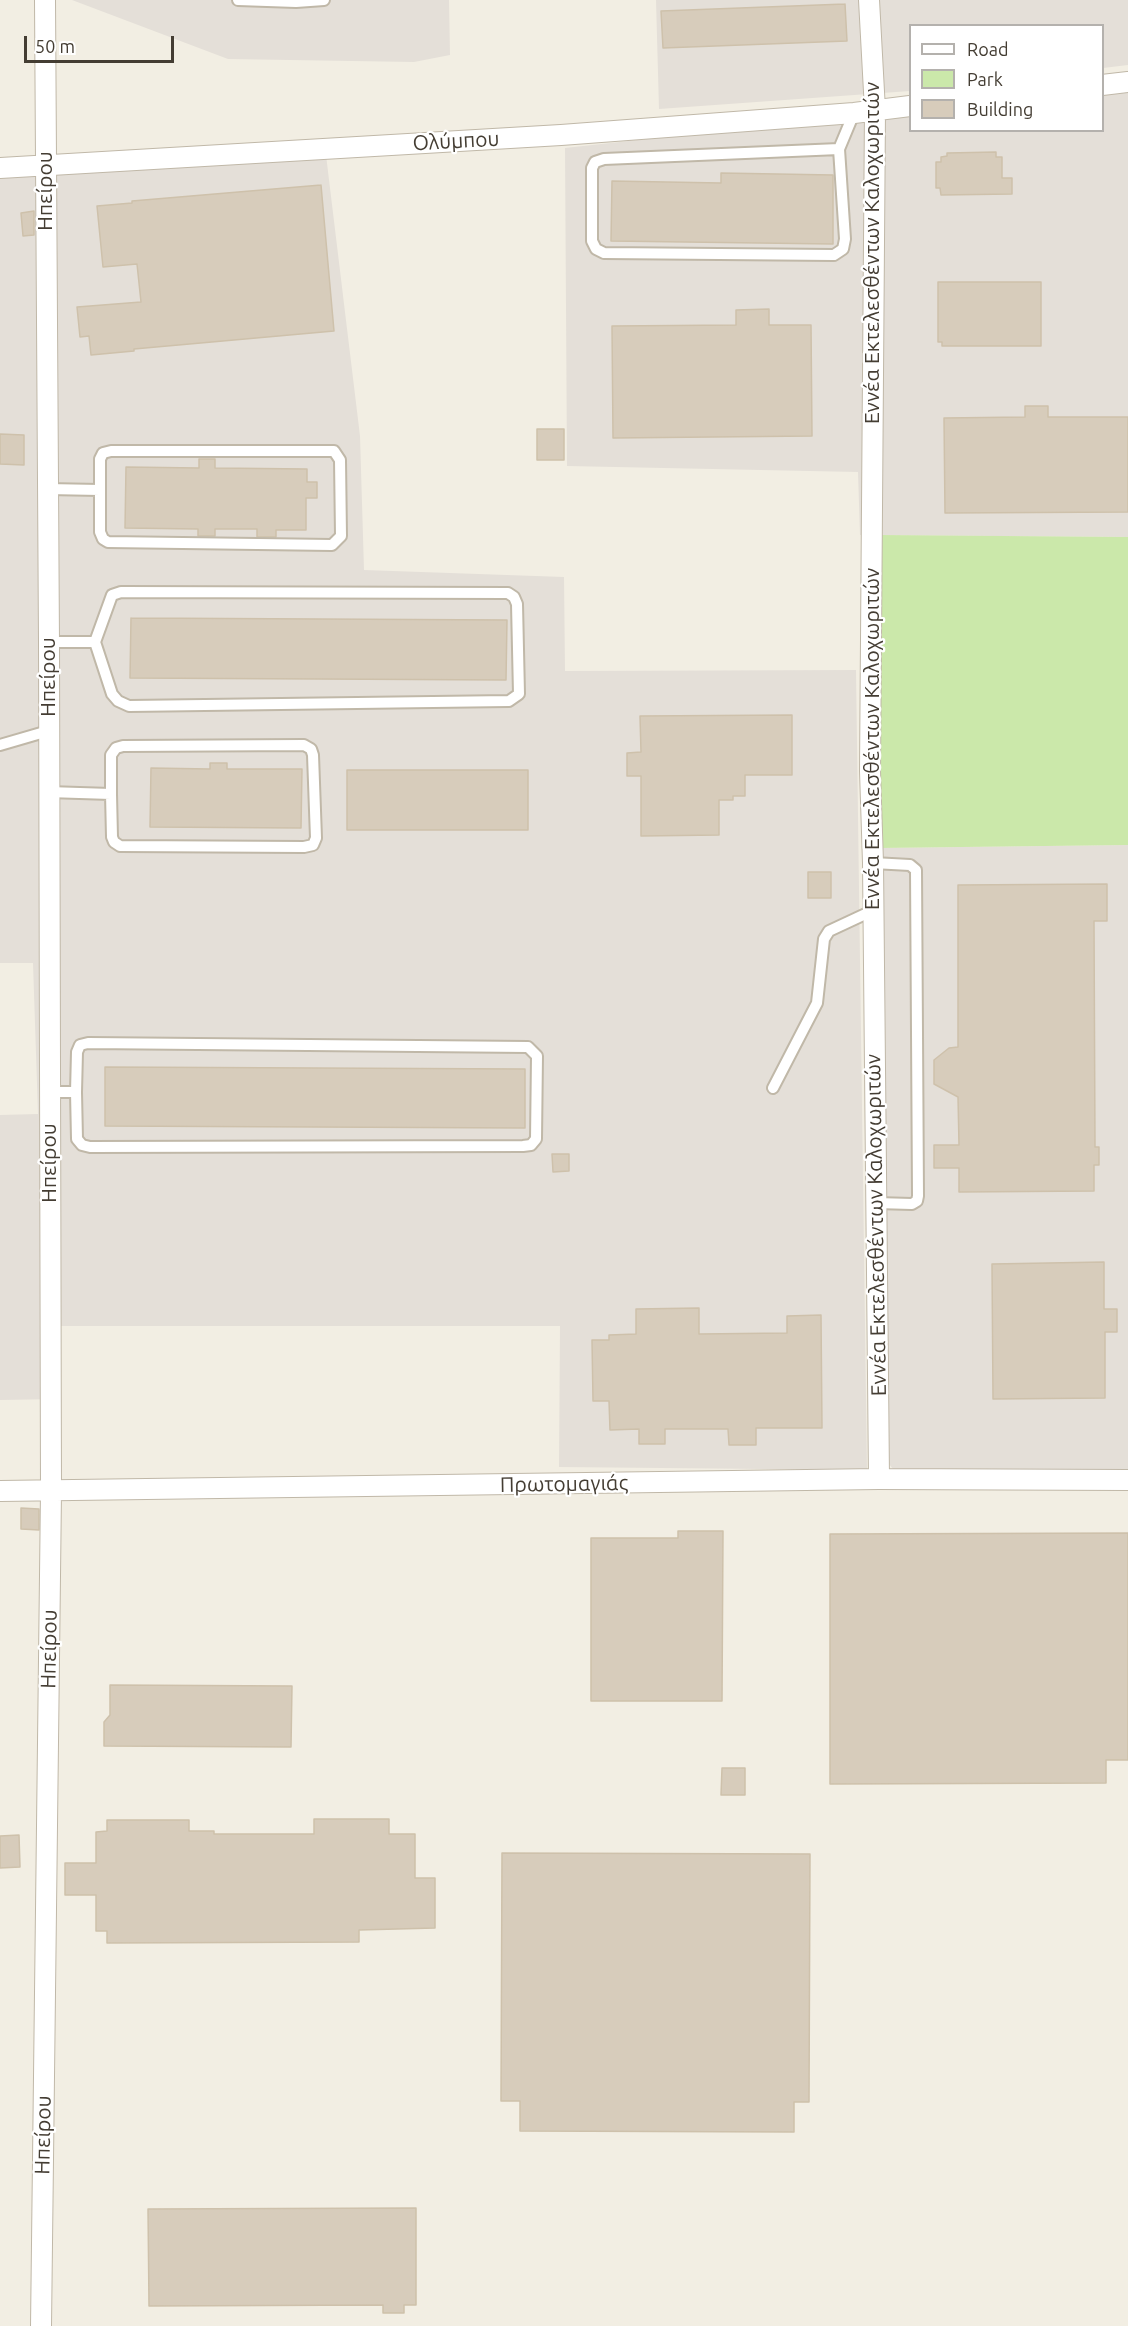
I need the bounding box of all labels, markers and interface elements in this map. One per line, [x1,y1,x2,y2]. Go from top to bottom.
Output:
scale bar [27,24,177,62]
legend [909,24,1104,132]
text: 50 m [35,36,75,56]
text: Road [967,39,1009,59]
text: Park [967,69,1003,89]
street label: Εννέα Εκτελεσθέντων Καλοχωριτών [859,82,885,424]
text: Building [967,99,1033,119]
street label: Ολύμπου [412,126,500,156]
street label: Ηπείρου [32,151,58,231]
street label: Εννέα Εκτελεσθέντων Καλοχωριτών [859,568,885,910]
street label: Ηπείρου [35,637,61,717]
street label: Εννέα Εκτελεσθέντων Καλοχωριτών [860,1054,892,1396]
street label: Ηπείρου [36,1123,62,1203]
street label: Πρωτομαγιάς [500,1470,628,1498]
street label: Ηπείρου [36,1609,62,1689]
street label: Ηπείρου [30,2095,56,2175]

